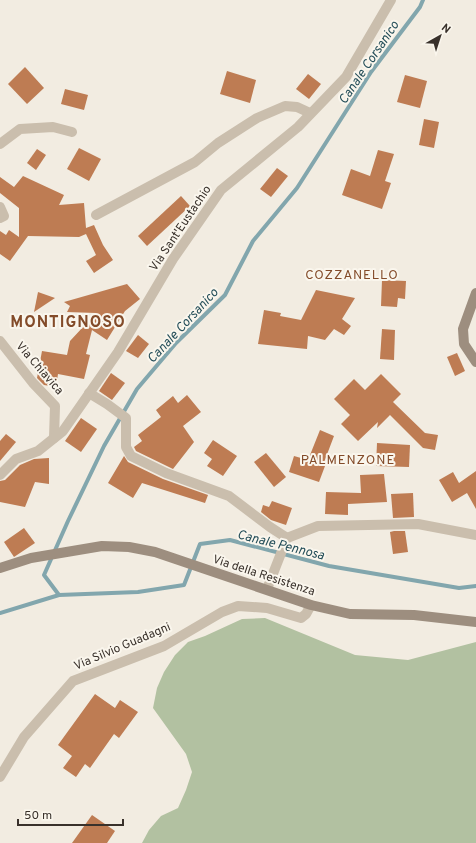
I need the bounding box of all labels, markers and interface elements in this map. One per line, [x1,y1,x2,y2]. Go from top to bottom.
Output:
north arrow [420,16,460,56]
water label: Canale Corsanico [336,18,403,108]
text: N [438,21,453,37]
street label: Via Sant'Eustachio [146,182,216,275]
district label: COZZANELLO [305,268,399,284]
water label: Canale Corsanico [145,285,222,367]
district label: MONTIGNOSO [10,313,126,333]
street label: Via Chiavica [12,339,67,399]
district label: PALMENZONE [301,453,395,469]
water label: Canale Pennosa [235,527,326,565]
street label: Via della Resistenza [210,552,317,600]
street label: Via Silvio Guadagni [72,619,173,675]
scale bar [18,801,123,827]
text: 50 m [24,808,52,824]

